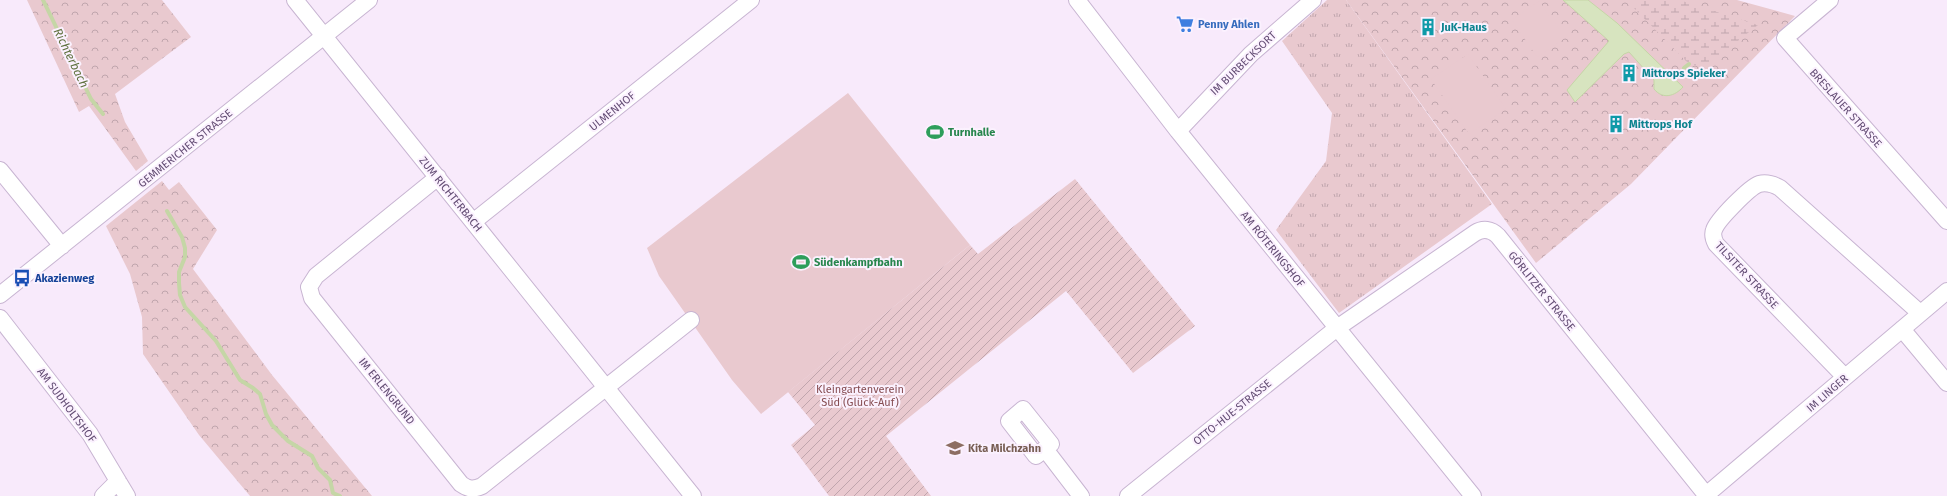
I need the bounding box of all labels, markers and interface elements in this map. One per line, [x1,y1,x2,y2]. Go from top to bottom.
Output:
supermarket icon: Penny Ahlen [1175,14,1195,34]
building icon: JuK-Haus [1418,17,1438,37]
place label: Penny Ahlen [1198,18,1260,31]
place label: JuK-Haus [1440,21,1487,34]
water label: Richterbach [51,26,91,90]
street label: IM BURBECKSORT [1208,29,1279,98]
building icon: Mittrops Spieker [1619,63,1639,83]
street label: BRESLAUER STRASSE [1807,66,1885,151]
place label: Mittrops Spieker [1642,67,1726,80]
street label: ULMENHOF [587,89,638,134]
street label: GEMMERICHER STRASSE [136,106,235,190]
building icon: Mittrops Hof [1606,114,1626,134]
place label: Mittrops Hof [1629,118,1693,131]
sports icon: Turnhalle [925,122,945,142]
place label: Turnhalle [948,126,995,139]
street label: ZUM RICHTERBACH [416,154,485,234]
street label: AM RÖTERINGSHOF [1238,208,1308,290]
street label: TILSITER STRASSE [1712,239,1781,312]
street label: GÖRLITZER STRASSE [1505,248,1579,334]
sports icon: Südenkampfbahn [791,252,811,272]
place label: Südenkampfbahn [814,256,903,269]
bus stop icon: Akazienweg [12,268,32,288]
place label: Akazienweg [34,272,95,285]
street label: IM ERLENGRUND [356,356,417,427]
street label: AM SUDHOLTSHOF [34,366,99,446]
street label: IM LINGER [1804,372,1851,415]
street label: OTTO-HUE-STRASSE [1191,377,1274,448]
park label: Kleingartenverein Süd (Glück-Auf) [816,383,904,409]
school or university icon: Kita Milchzahn [945,438,965,458]
place label: Kita Milchzahn [968,442,1041,455]

